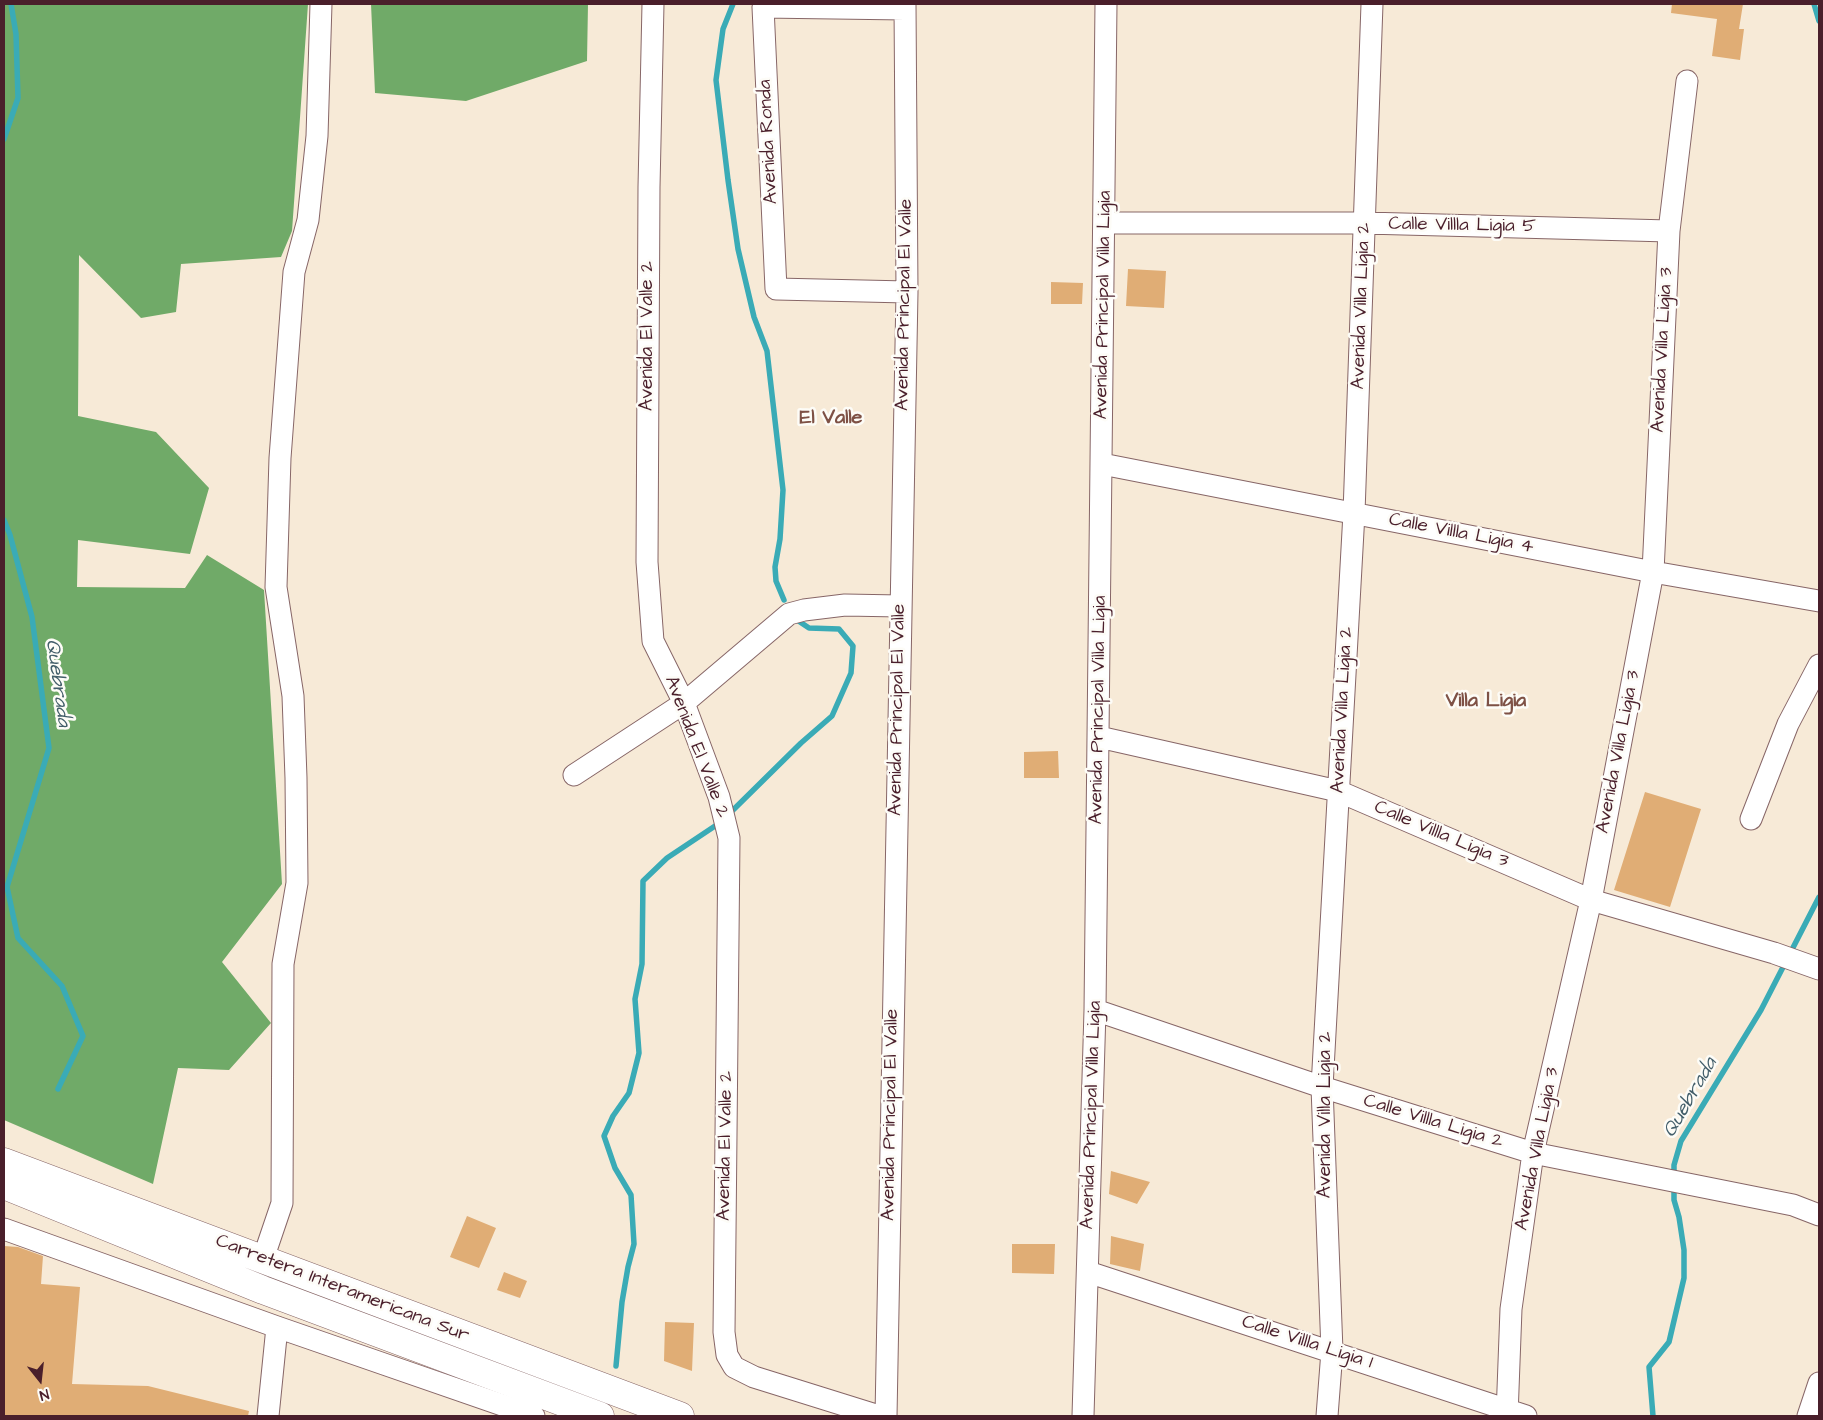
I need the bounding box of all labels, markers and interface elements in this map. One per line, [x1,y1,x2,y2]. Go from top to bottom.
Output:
street label: Avenida Ronda [754,79,784,205]
street label: Avenida Principal Villa Ligia [1091,190,1117,420]
street label: Avenida Principal El Valle [892,199,918,411]
street label: Calle Villla Ligia 5 [1388,213,1536,239]
street label: Avenida Villa Ligia 2 [1348,222,1376,390]
street label: Avenida El Valle 2 [637,261,659,411]
street label: Avenida Villa Ligia 3 [1647,267,1679,433]
district label: El Valle [800,407,862,431]
street label: Calle Villla Ligia 4 [1387,509,1535,559]
street label: Avenida Principal Villa Ligia [1086,595,1112,825]
street label: Avenida Principal El Valle [885,604,911,816]
street label: Avenida Villa Ligia 2 [1327,626,1359,794]
water label: Quebrada [39,638,75,728]
street label: Avenida Villa Ligia 3 [1592,669,1646,835]
street label: Avenida El Valle 2 [659,673,733,821]
district label: Villa Ligia [1446,690,1526,714]
street label: Calle Villla Ligia 3 [1370,796,1512,874]
street label: Avenida Principal Villa Ligia [1077,1000,1107,1230]
street label: Avenida Principal El Valle [878,1009,904,1221]
street label: Avenida Villa Ligia 2 [1315,1032,1337,1198]
water label: Quebrada [1659,1054,1723,1142]
street label: Avenida Villa Ligia 3 [1511,1066,1565,1232]
street label: Avenida El Valle 2 [713,1071,739,1221]
street label: Calle Villla Ligia 2 [1360,1090,1506,1154]
street label: Carretera Interamericana Sur [212,1230,472,1348]
street label: Calle Villla Ligia 1 [1239,1311,1375,1375]
north arrow [15,1355,65,1405]
text: N [37,1384,51,1405]

